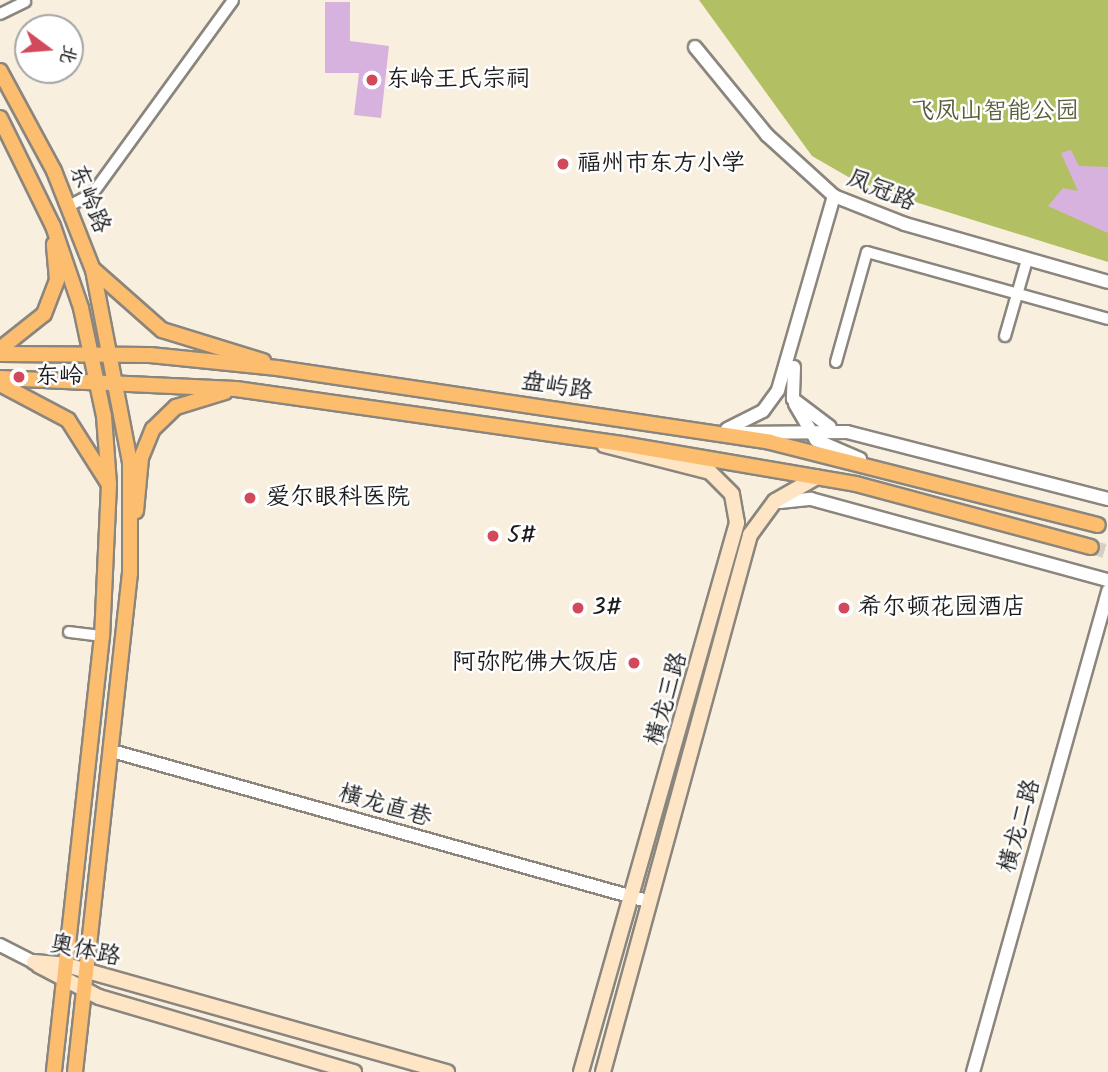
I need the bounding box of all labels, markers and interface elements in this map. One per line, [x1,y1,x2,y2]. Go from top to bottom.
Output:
north arrow [14,14,84,84]
text: 北 [50,41,84,68]
place label: 东岭王氏宗祠 [386,66,530,94]
marker: 东岭王氏宗祠 [364,72,380,88]
park label: 飞凤山智能公园 [911,98,1079,126]
place label: 福州市东方小学 [577,150,745,178]
marker: 福州市东方小学 [555,156,571,172]
street label: 东岭路 [62,160,116,238]
street label: 凤冠路 [842,164,920,218]
place label: 东岭 [35,363,83,391]
marker: 东岭 [9,367,29,387]
street label: 盘屿路 [519,367,595,407]
place label: 爱尔眼科医院 [266,484,410,512]
marker: 爱尔眼科医院 [240,488,260,508]
place label: 5# [507,522,536,550]
marker: 5# [485,528,501,544]
place label: 3# [592,594,621,622]
place label: 希尔顿花园酒店 [858,594,1026,622]
marker: 3# [570,600,586,616]
marker: 希尔顿花园酒店 [836,600,852,616]
place label: 阿弥陀佛大饭店 [452,649,620,677]
street label: 横龙三路 [640,649,694,749]
marker: 阿弥陀佛大饭店 [626,655,642,671]
street label: 横龙二路 [993,776,1047,876]
street label: 横龙直巷 [335,779,435,833]
street label: 奥体路 [47,929,123,973]

